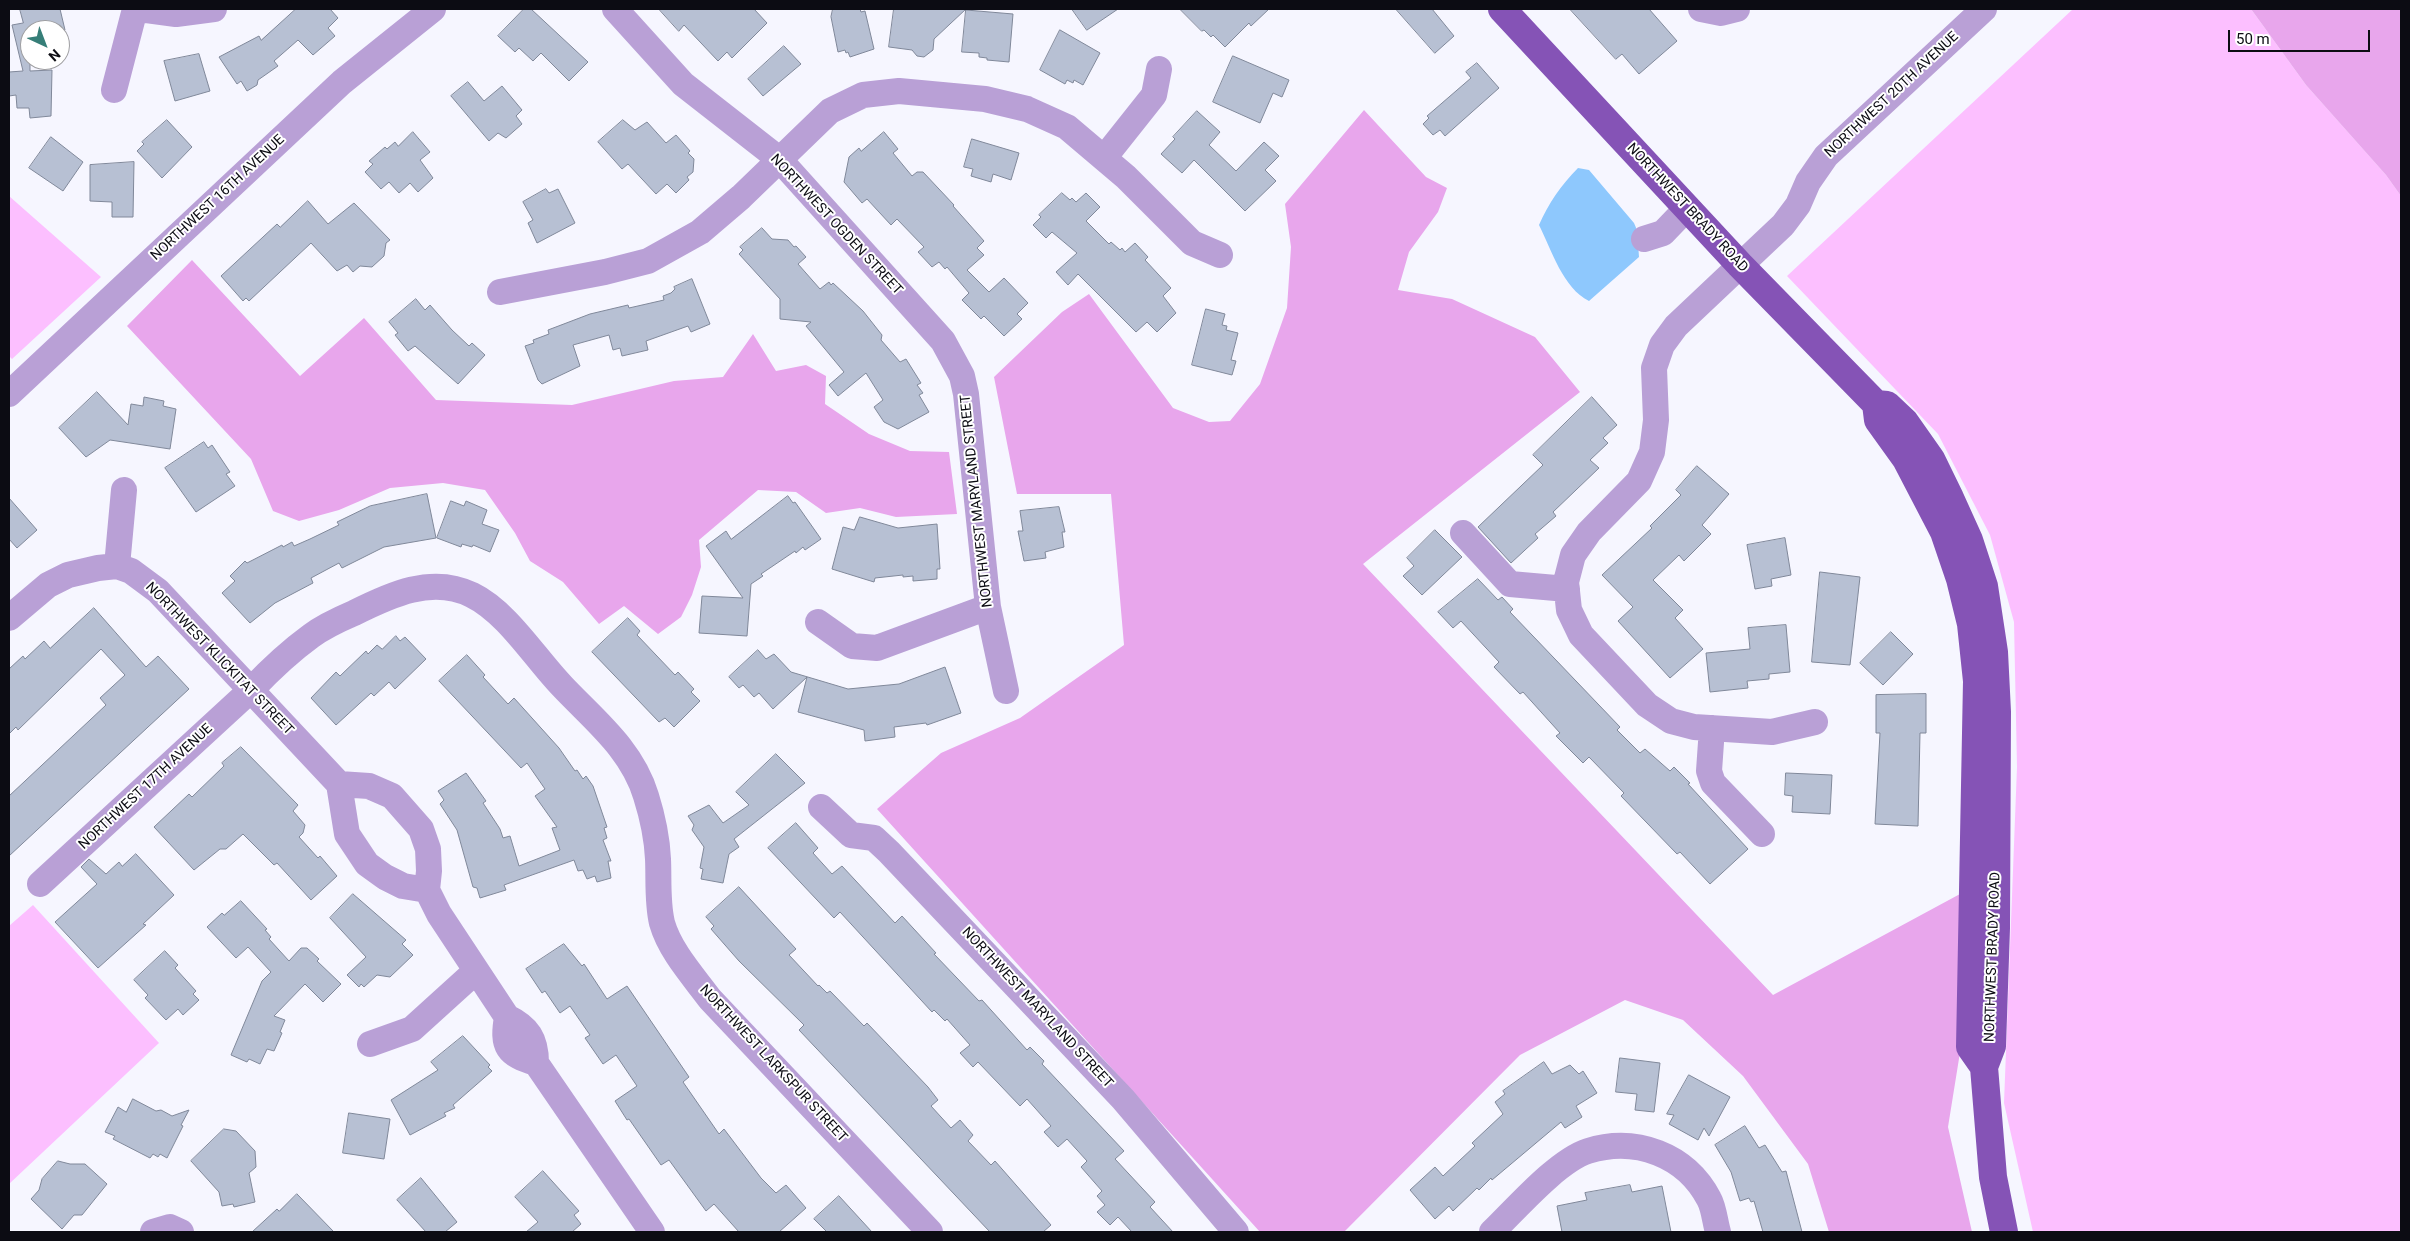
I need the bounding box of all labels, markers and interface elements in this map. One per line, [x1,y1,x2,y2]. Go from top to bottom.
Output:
north arrow [20,20,70,70]
scale bar [2230,20,2372,52]
street label: NORTHWEST 20TH AVENUE [1822,29,1962,161]
text: 50 m [2236,30,2270,48]
text: N [45,46,64,64]
street label: NORTHWEST 16TH AVENUE [148,132,288,264]
street label: NORTHWEST BRADY ROAD [1623,140,1751,276]
street label: NORTHWEST OGDEN STREET [766,151,906,299]
street label: NORTHWEST MARYLAND STREET [957,394,997,608]
street label: NORTHWEST KLICKITAT STREET [141,579,297,739]
street label: NORTHWEST 17TH AVENUE [76,721,216,853]
street label: NORTHWEST BRADY ROAD [1982,872,2004,1042]
street label: NORTHWEST MARYLAND STREET [958,924,1116,1092]
street label: NORTHWEST LARKSPUR STREET [696,982,850,1146]

